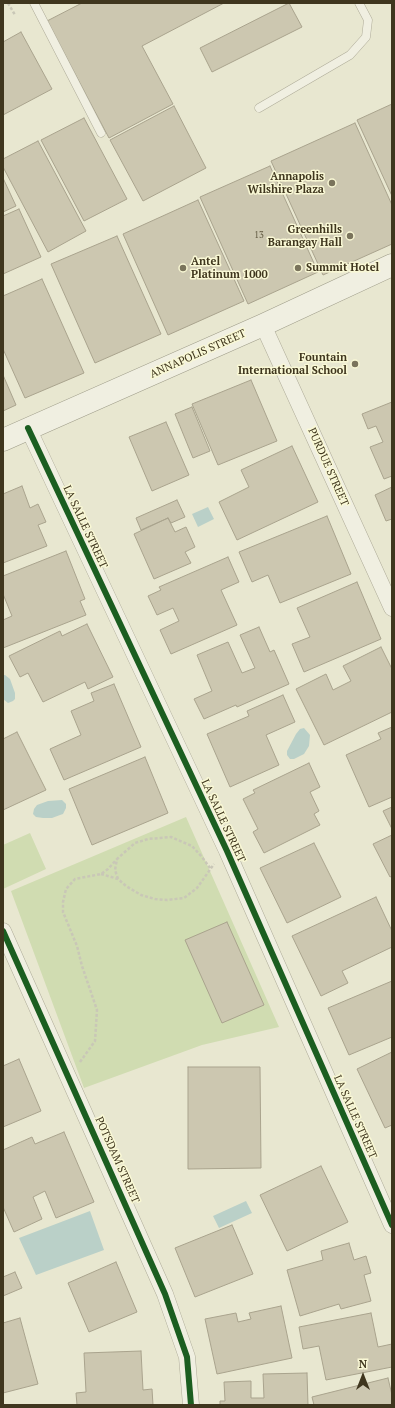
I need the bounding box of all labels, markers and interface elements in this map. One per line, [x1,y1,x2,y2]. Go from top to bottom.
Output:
place label: Annapolis Wilshire Plaza [247,170,324,196]
marker: Annapolis Wilshire Plaza [327,178,337,188]
place label: Greenhills Barangay Hall [268,223,342,249]
house number: 13 [254,230,264,240]
marker: Greenhills Barangay Hall [345,231,355,241]
place label: Antel Platinum 1000 [191,255,268,281]
place label: Summit Hotel [306,261,379,275]
marker: Antel Platinum 1000 [178,263,188,273]
marker: Summit Hotel [293,263,303,273]
street label: ANNAPOLIS STREET [148,327,248,381]
place label: Fountain International School [238,351,347,377]
marker: Fountain International School [350,359,360,369]
street label: PURDUE STREET [305,426,351,508]
street label: LA SALLE STREET [60,483,110,571]
street label: LA SALLE STREET [198,777,248,865]
street label: LA SALLE STREET [331,1073,379,1161]
street label: POTSDAM STREET [92,1115,142,1205]
north arrow [343,1356,383,1396]
text: N [359,1357,367,1371]

